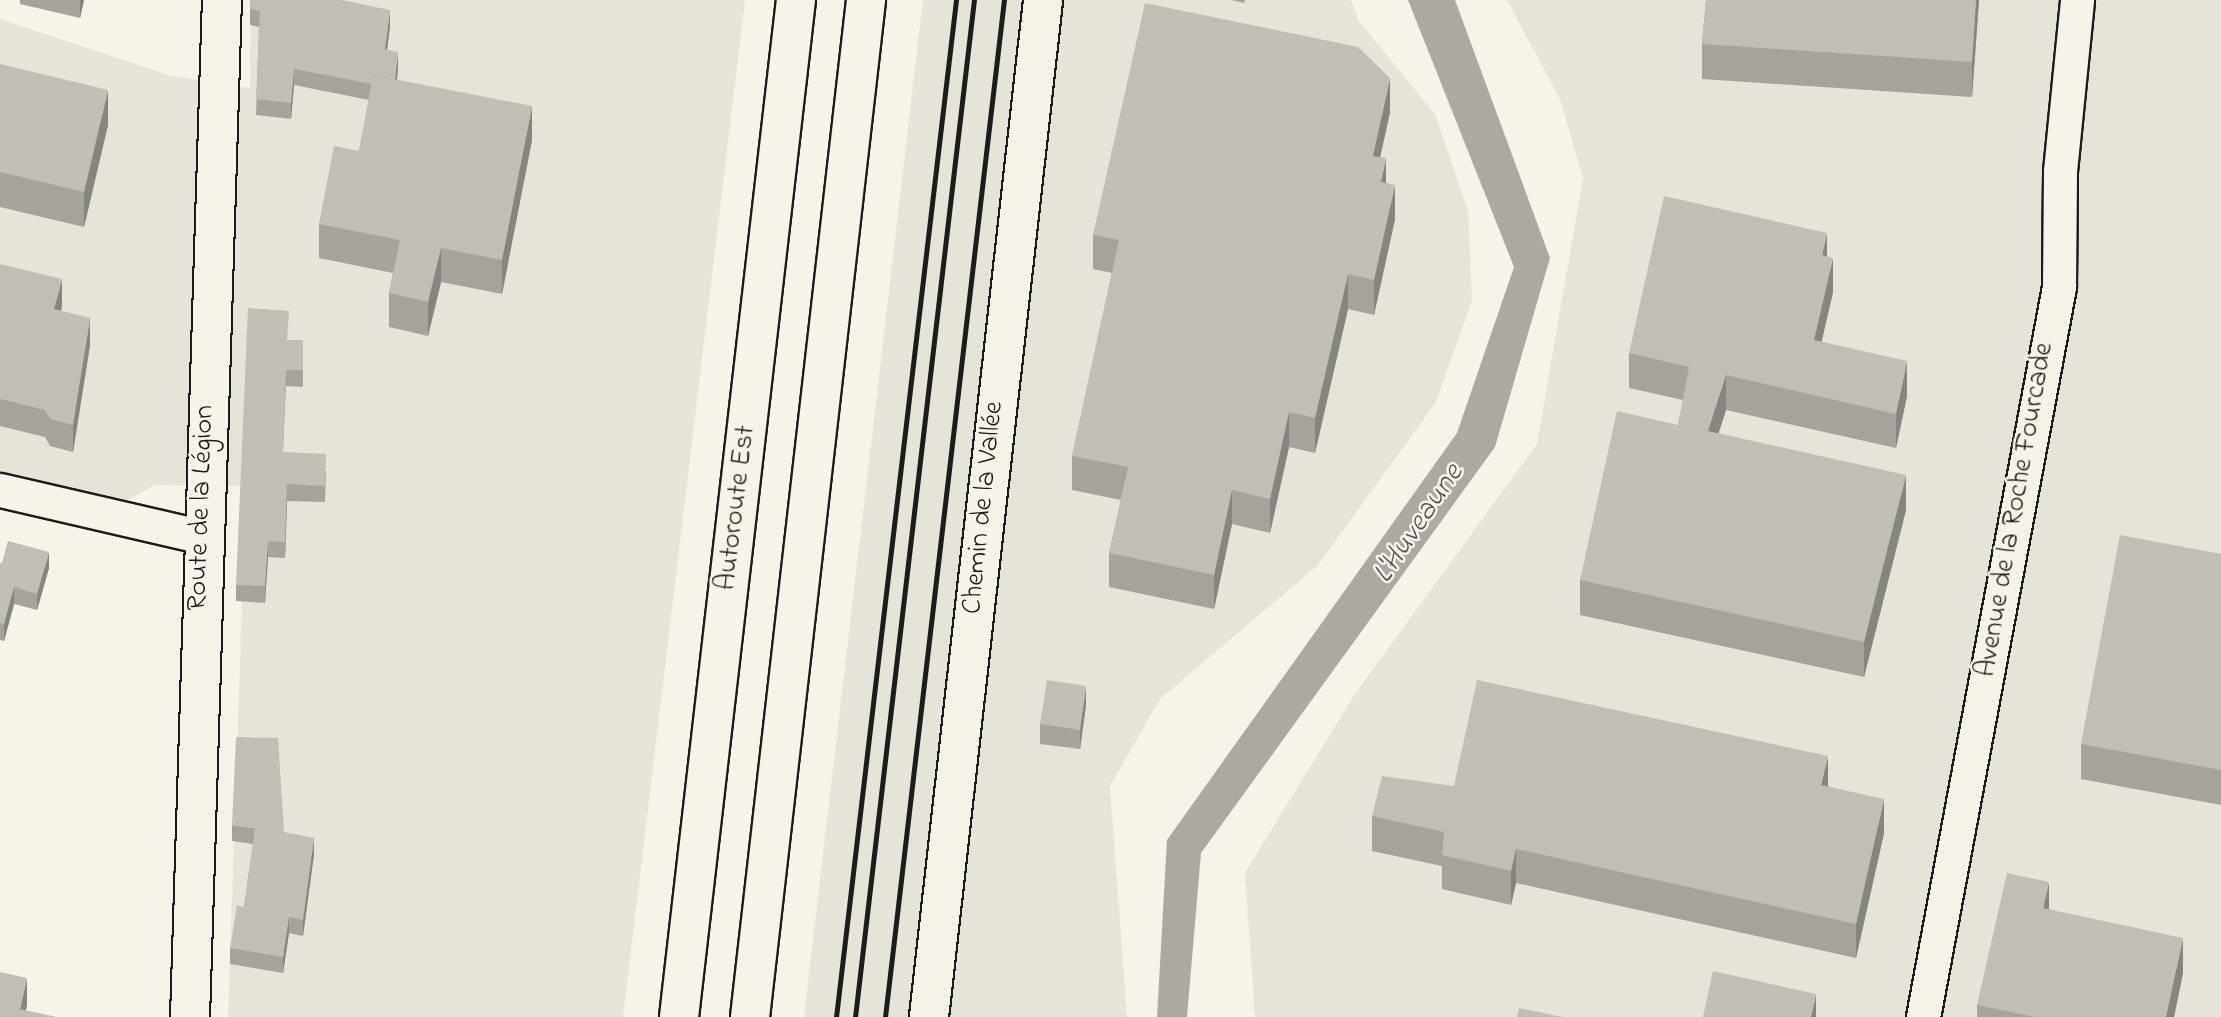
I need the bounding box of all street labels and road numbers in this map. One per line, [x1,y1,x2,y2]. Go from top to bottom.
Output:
street label: Avenue de la Roche Fourcade [1970,340,2062,680]
street label: Chemin de la Vallée [956,400,1012,616]
street label: Route de la Légion [182,405,222,611]
street label: Autoroute Est [710,424,764,592]

